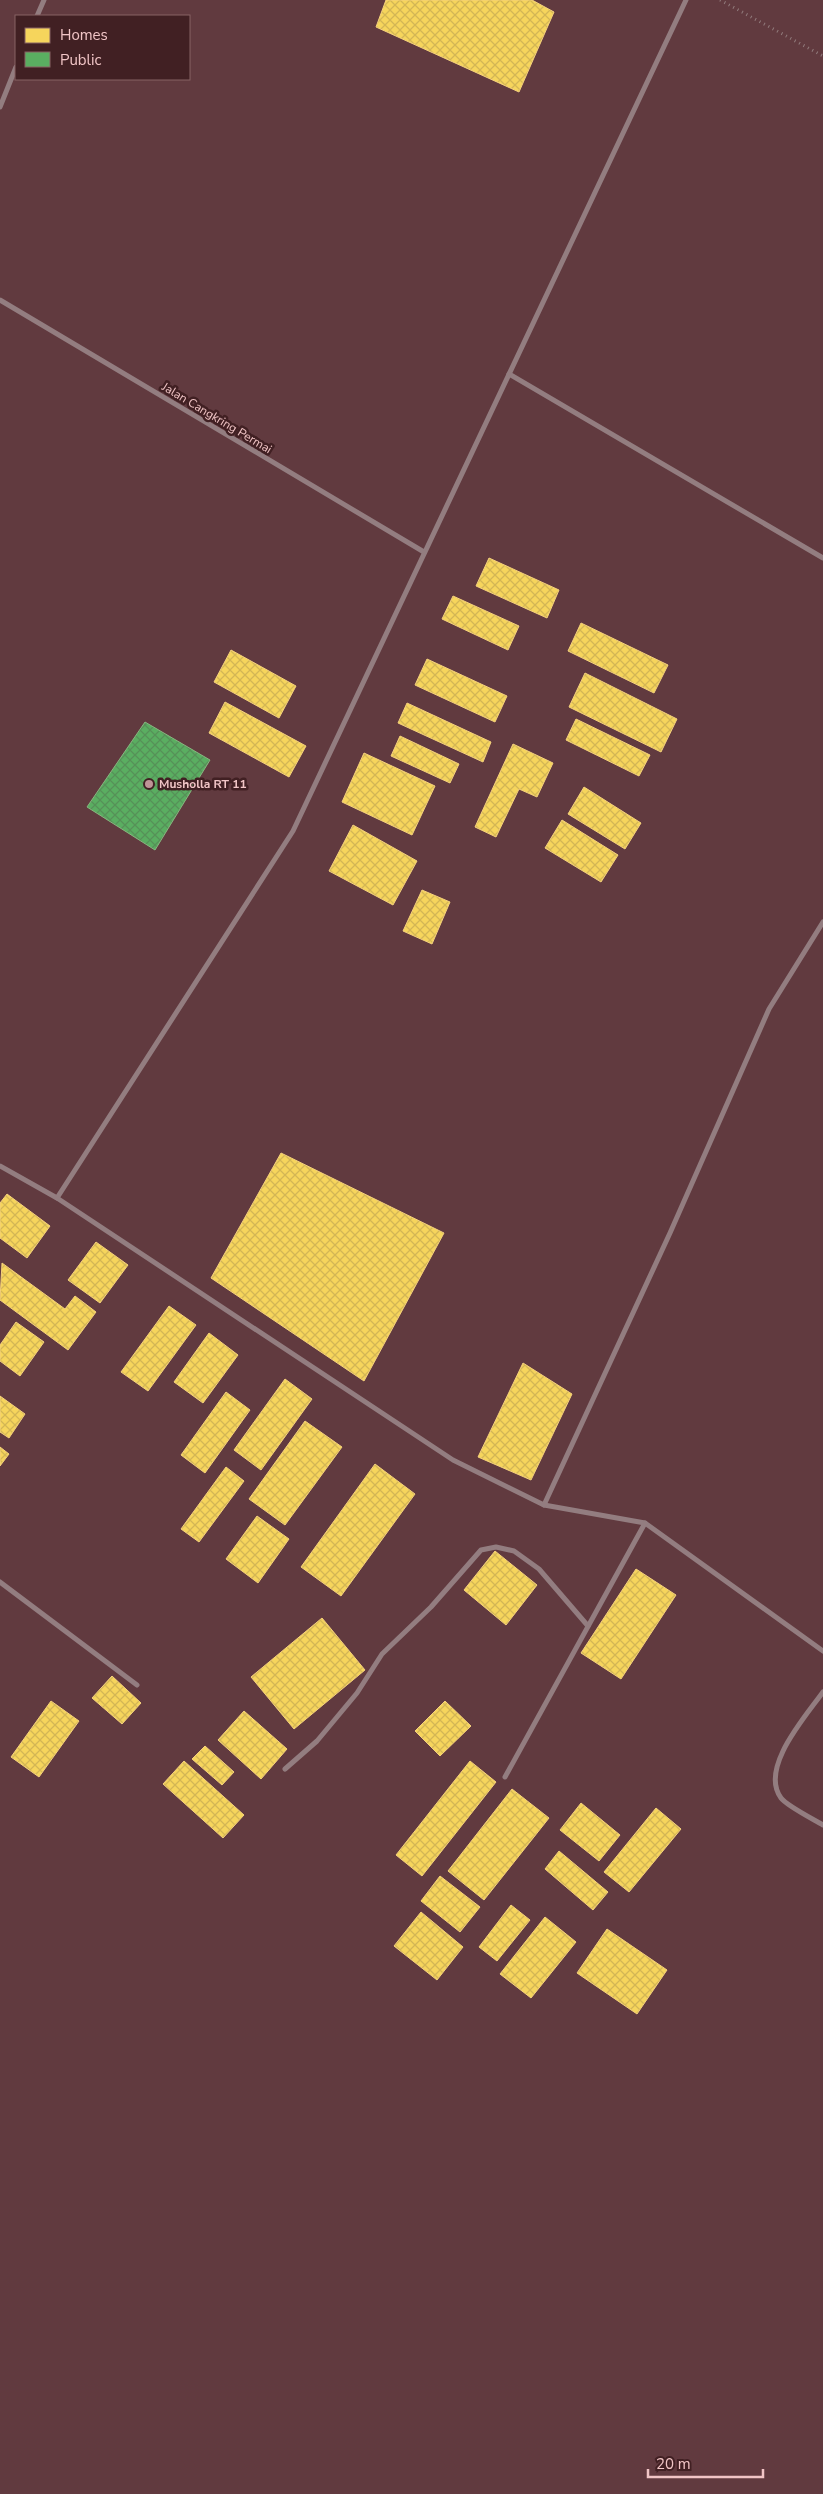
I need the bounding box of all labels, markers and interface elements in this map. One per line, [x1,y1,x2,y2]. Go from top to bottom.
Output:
legend [15,15,190,80]
text: Homes [60,25,108,45]
text: Public [60,50,101,70]
street label: Jalan Cangkring Permai [158,378,275,457]
place label: Musholla RT 11 [159,776,247,792]
marker: Musholla RT 11 [143,778,155,790]
scale bar [648,2446,763,2478]
text: 20 m [656,2454,691,2474]

